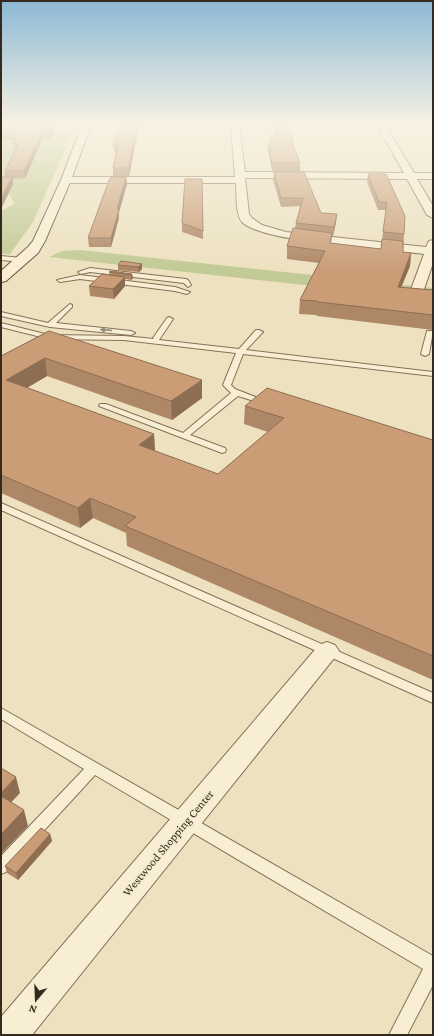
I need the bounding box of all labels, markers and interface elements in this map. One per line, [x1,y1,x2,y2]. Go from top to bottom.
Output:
one-way arrow [100,326,112,333]
street label: Westwood Shopping Center [120,787,217,899]
north arrow [16,980,56,1020]
text: N [27,1002,38,1016]

